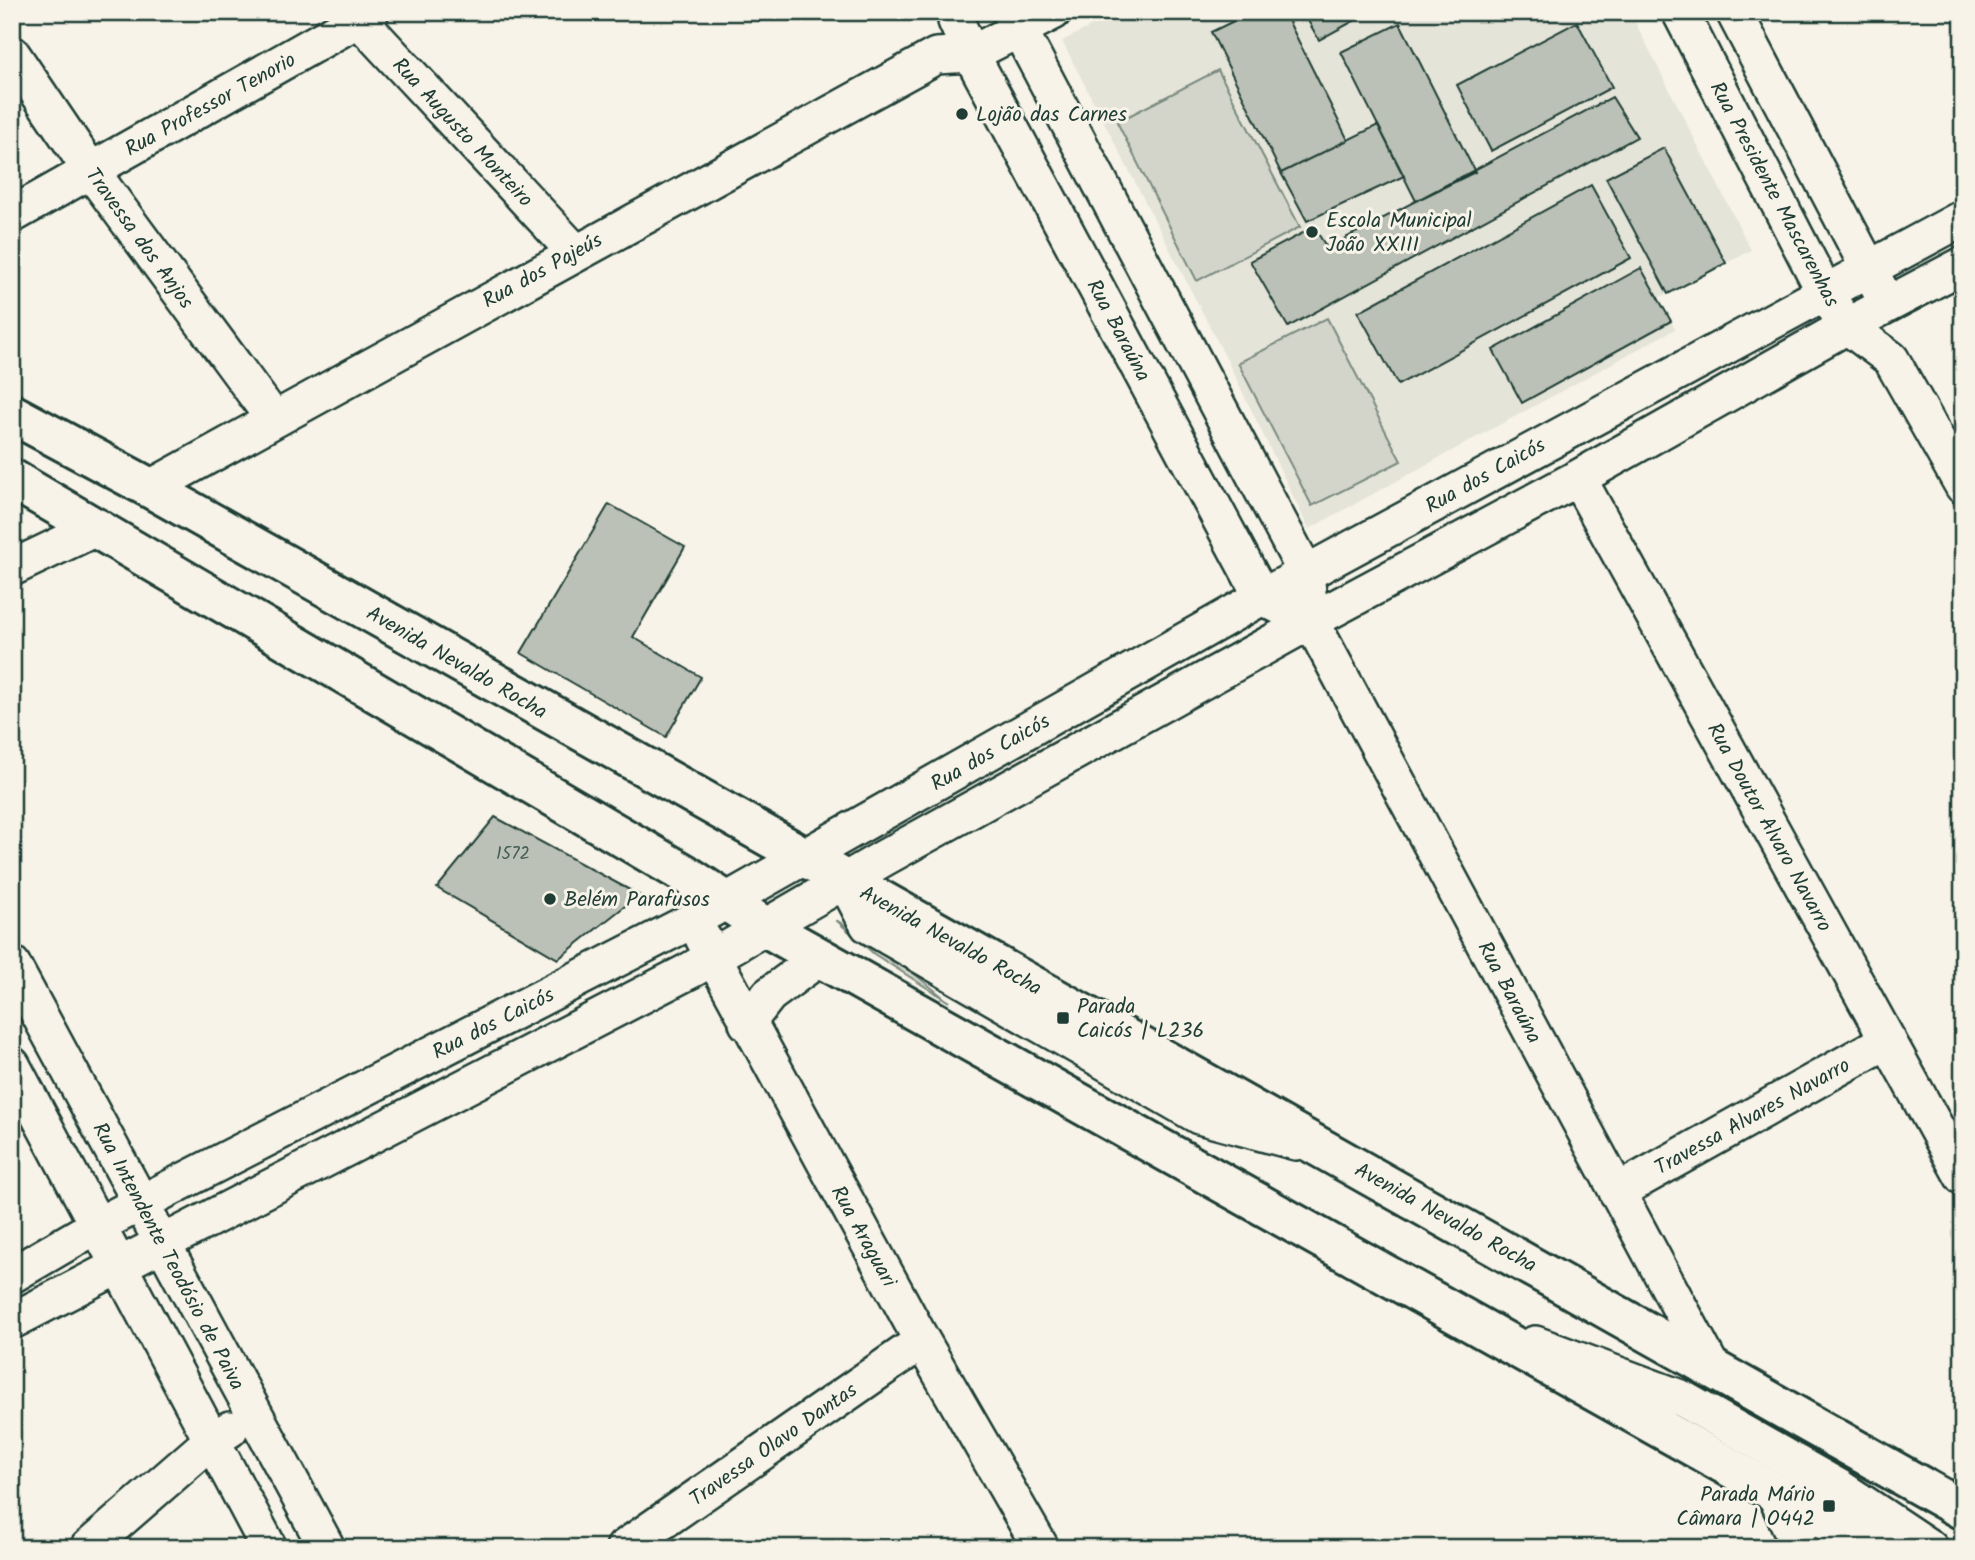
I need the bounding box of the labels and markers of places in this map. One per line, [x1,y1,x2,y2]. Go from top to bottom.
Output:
place label: Lojão das Carnes [976,99,1127,132]
marker: Lojão das Carnes [954,106,970,122]
place label: Escola Municipal João XXIII [1326,205,1472,262]
marker: Escola Municipal João XXIII [1304,224,1320,240]
place label: Belém Parafusos [564,884,710,917]
marker: Belém Parafusos [542,891,558,907]
place label: Parada Caicós | L236 [1077,991,1204,1048]
marker: Parada Caicós | L236 [1055,1010,1071,1026]
place label: Parada Mário Câmara | O442 [1676,1479,1815,1536]
marker: Parada Mário Câmara | O442 [1821,1498,1837,1514]

